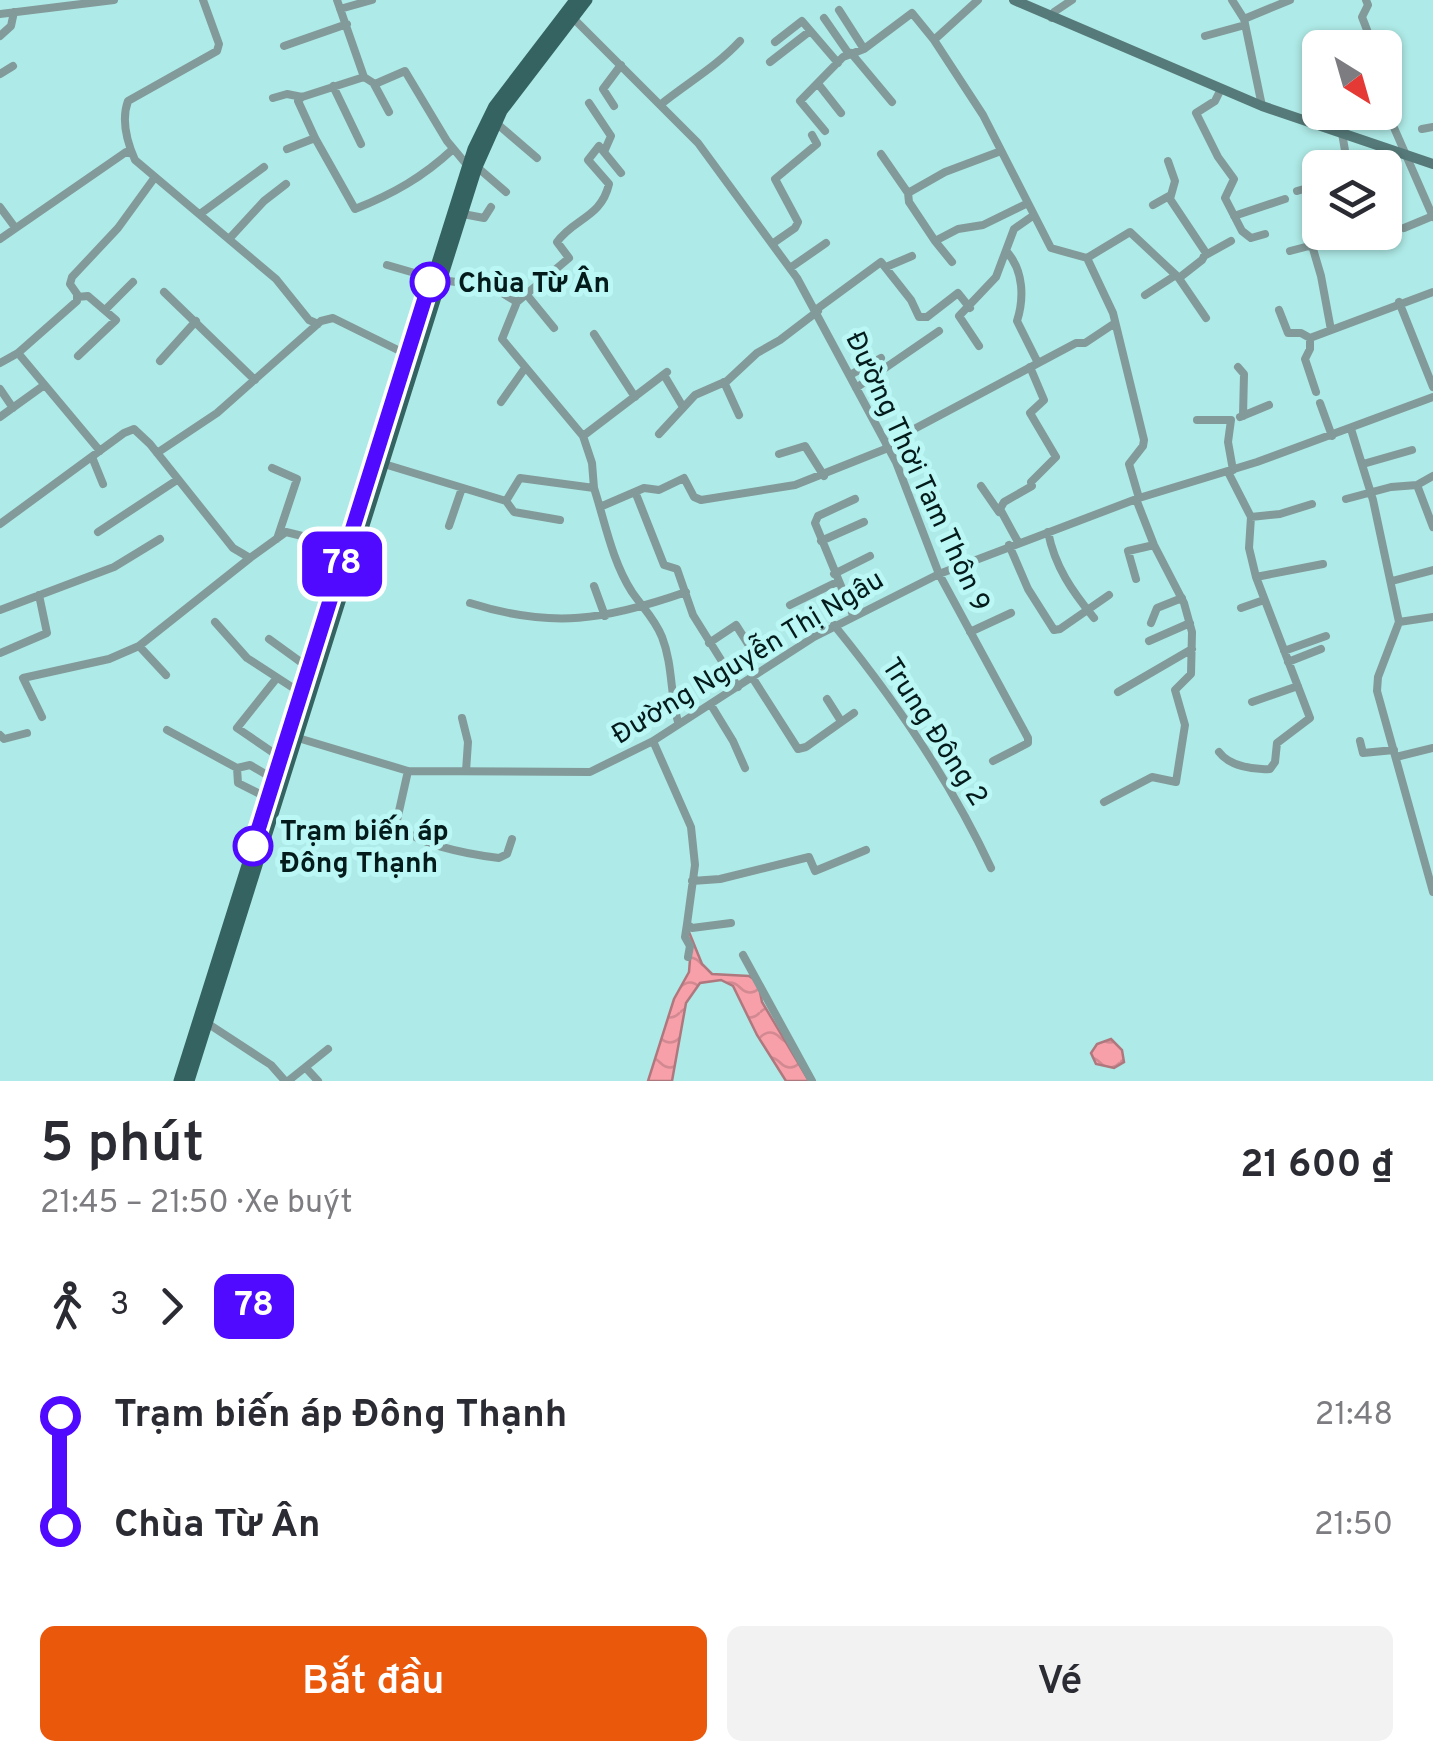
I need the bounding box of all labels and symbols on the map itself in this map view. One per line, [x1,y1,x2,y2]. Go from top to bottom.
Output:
north arrow [1302,30,1402,130]
marker: Chùa Từ Ân [411,263,449,301]
place label: Chùa Từ Ân [458,265,610,303]
street label: Đường Thời Tam Thôn 9 [836,326,997,618]
line badge: 78 [297,532,387,596]
street label: Đường Nguyễn Thị Ngâu [605,561,891,754]
street label: Trung Đông 2 [872,652,995,814]
place label: Trạm biến áp Đông Thạnh [280,814,449,883]
marker: Trạm biến áp Đông Thạnh [234,827,272,865]

